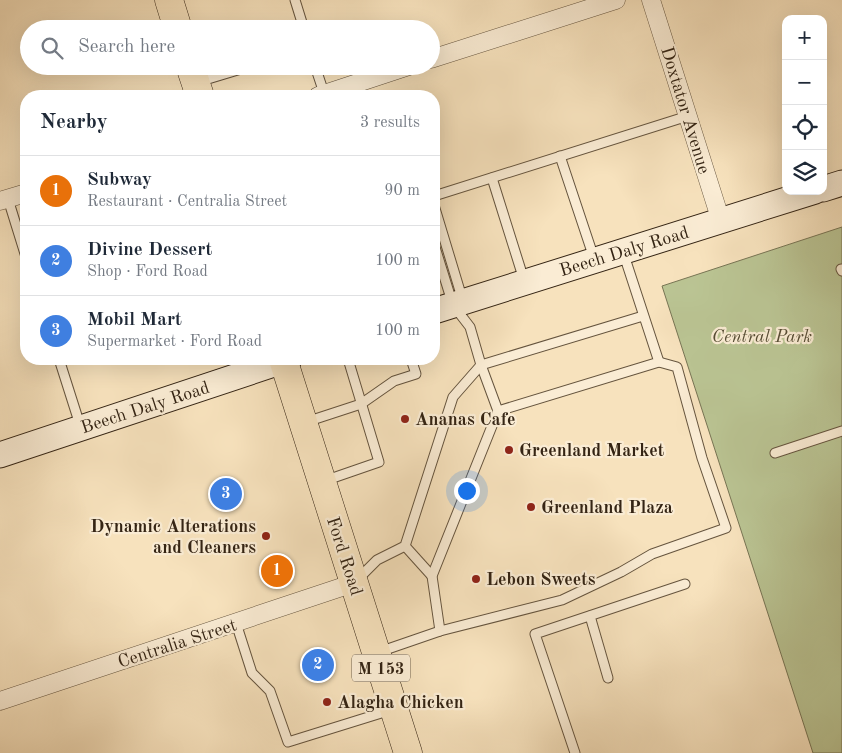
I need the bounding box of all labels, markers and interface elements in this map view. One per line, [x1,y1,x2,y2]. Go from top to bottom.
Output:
map controls [782,15,827,195]
button: + [782,15,827,60]
search box [20,20,440,75]
icon: search [38,34,66,62]
text: Search here [78,38,175,57]
street label: Doxtator Avenue [657,45,713,176]
button: − [782,60,827,105]
button: locate [782,105,827,150]
text: Nearby [40,112,108,133]
text: 3 results [360,115,420,131]
button: layers [782,150,827,195]
text: Subway [87,171,152,190]
text: 1 [51,183,61,199]
text: 90 m [384,183,420,199]
text: Restaurant · Centralia Street [87,194,287,210]
street label: Beech Daly Road [558,224,691,280]
text: Divine Dessert [87,241,212,260]
text: 2 [51,253,61,269]
text: 100 m [375,253,420,269]
text: Shop · Ford Road [87,264,208,280]
text: Mobil Mart [87,311,182,330]
text: 3 [51,323,61,339]
text: 100 m [375,323,420,339]
park label: Central Park [712,328,812,346]
text: Supermarket · Ford Road [87,334,262,350]
street label: Beech Daly Road [79,379,212,437]
place label: Ananas Cafe [415,411,515,429]
marker: Ananas Cafe [399,413,411,425]
place label: Greenland Market [519,442,665,460]
marker: Greenland Market [503,444,515,456]
pin: 3 [210,475,242,513]
your location [454,478,480,504]
place label: Greenland Plaza [541,499,673,517]
marker: Greenland Plaza [525,501,537,513]
street label: Ford Road [323,515,365,598]
place label: Dynamic Alterations and Cleaners [90,518,256,557]
marker: Dynamic Alterations and Cleaners [260,530,272,542]
pin: 1 [261,552,293,590]
place label: Lebon Sweets [486,571,596,589]
marker: Lebon Sweets [470,573,482,585]
street label: Centralia Street [116,616,239,672]
pin: 2 [302,646,334,684]
road number: M 153 [352,654,410,681]
place label: Alagha Chicken [337,694,464,712]
marker: Alagha Chicken [321,696,333,708]

